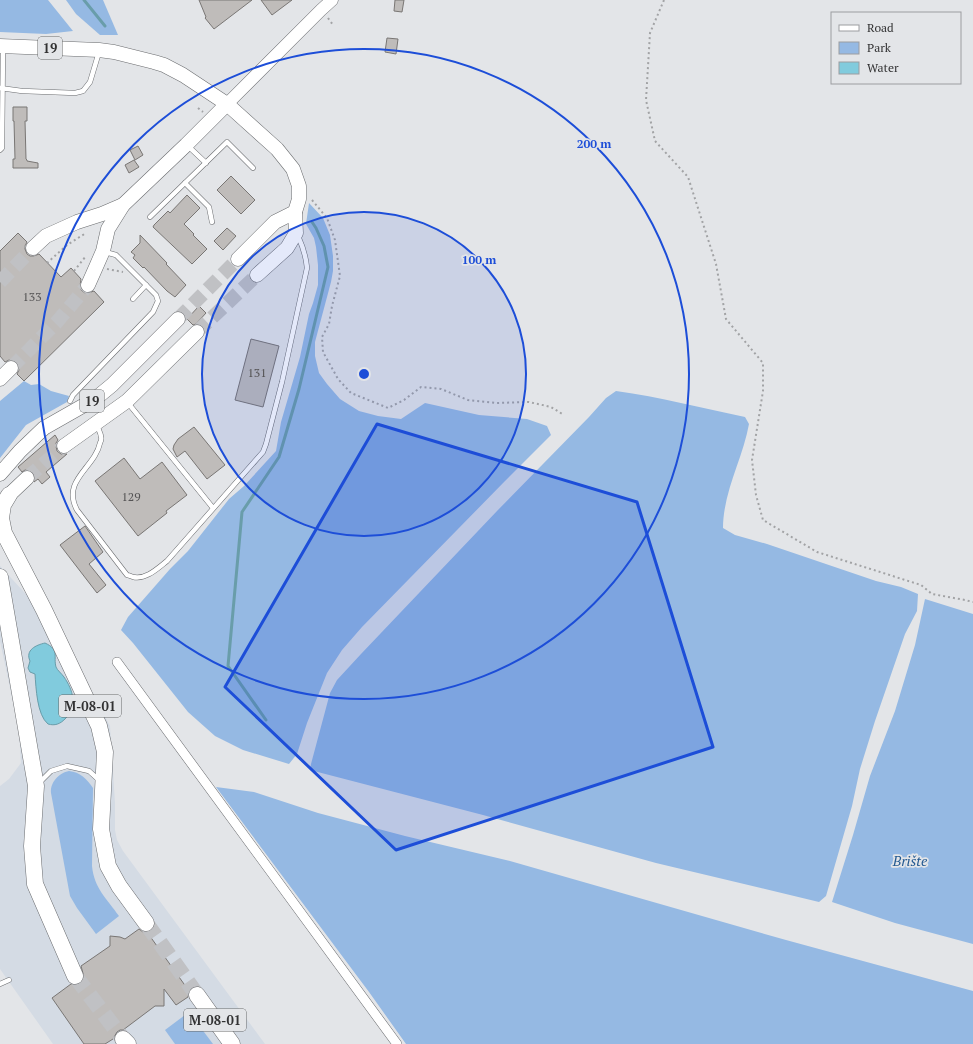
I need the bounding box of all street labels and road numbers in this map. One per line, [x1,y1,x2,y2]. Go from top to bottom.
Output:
road number: 19 [38,37,62,59]
road number: 19 [80,390,104,412]
road number: М-08-01 [59,695,121,717]
road number: М-08-01 [184,1009,246,1031]

